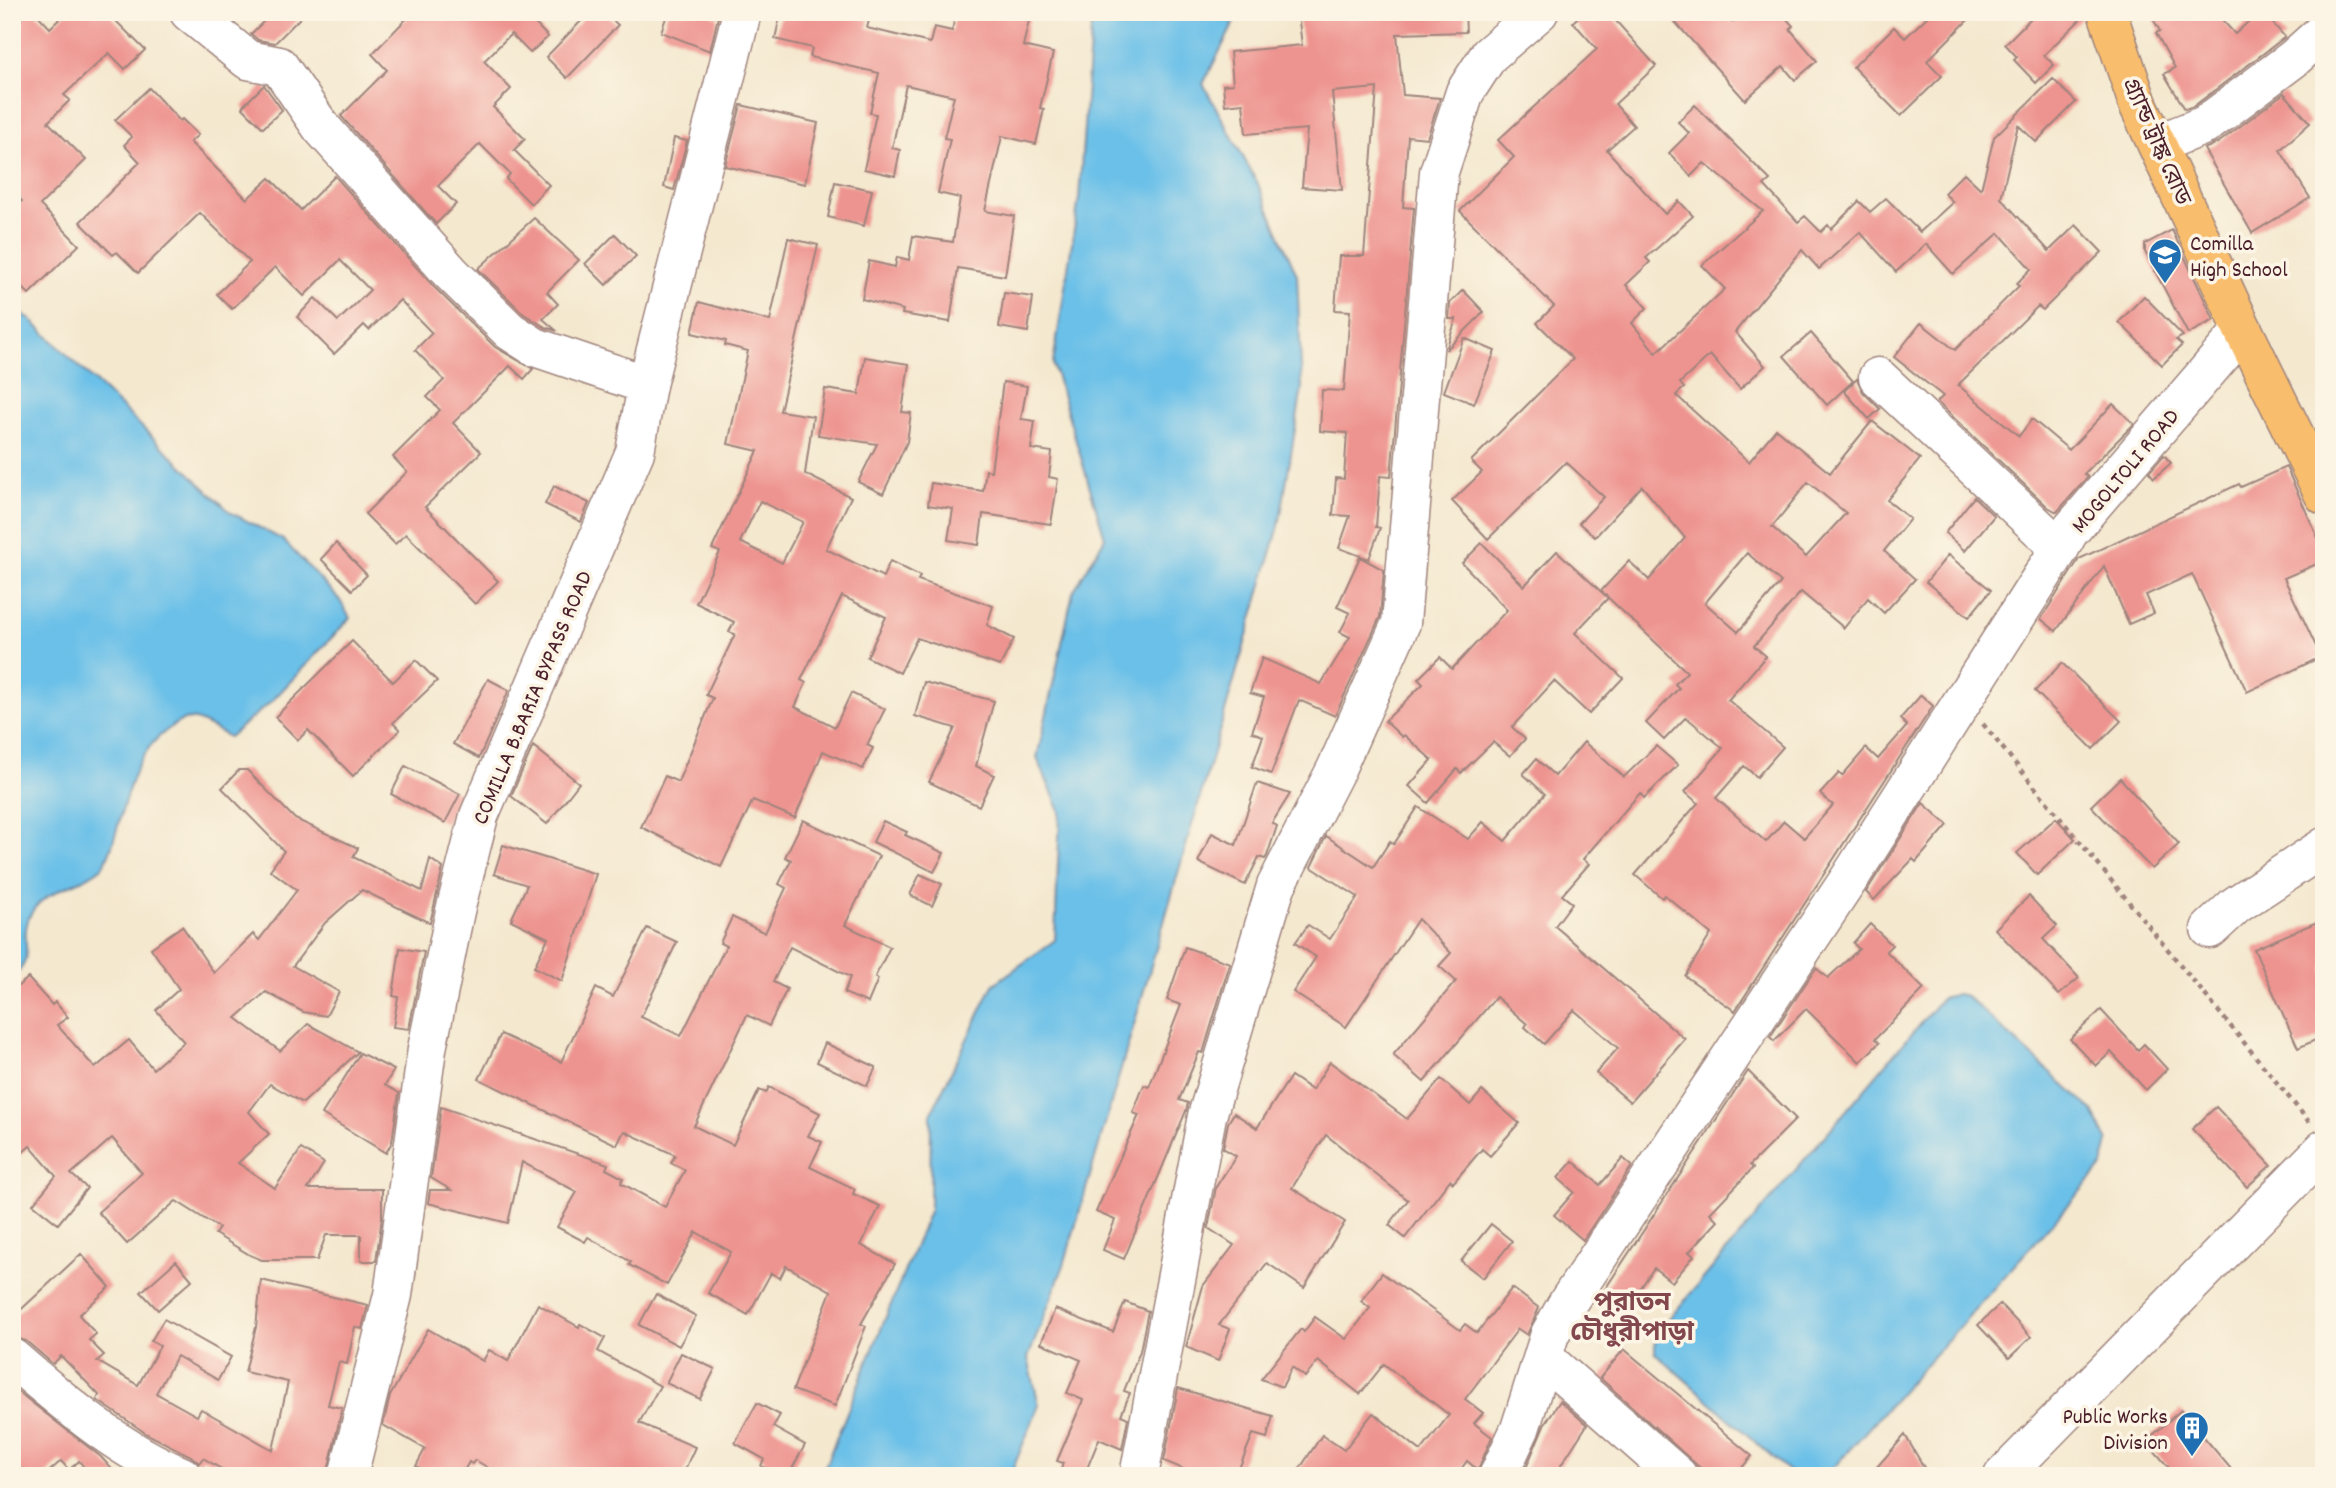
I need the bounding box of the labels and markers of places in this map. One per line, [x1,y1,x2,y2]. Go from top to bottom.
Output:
place label: Comilla High School [2190,229,2288,288]
school or university icon: Comilla High School [2146,236,2184,285]
place label: Public Works Division [2062,1402,2168,1461]
building icon: Public Works Division [2173,1409,2211,1458]

